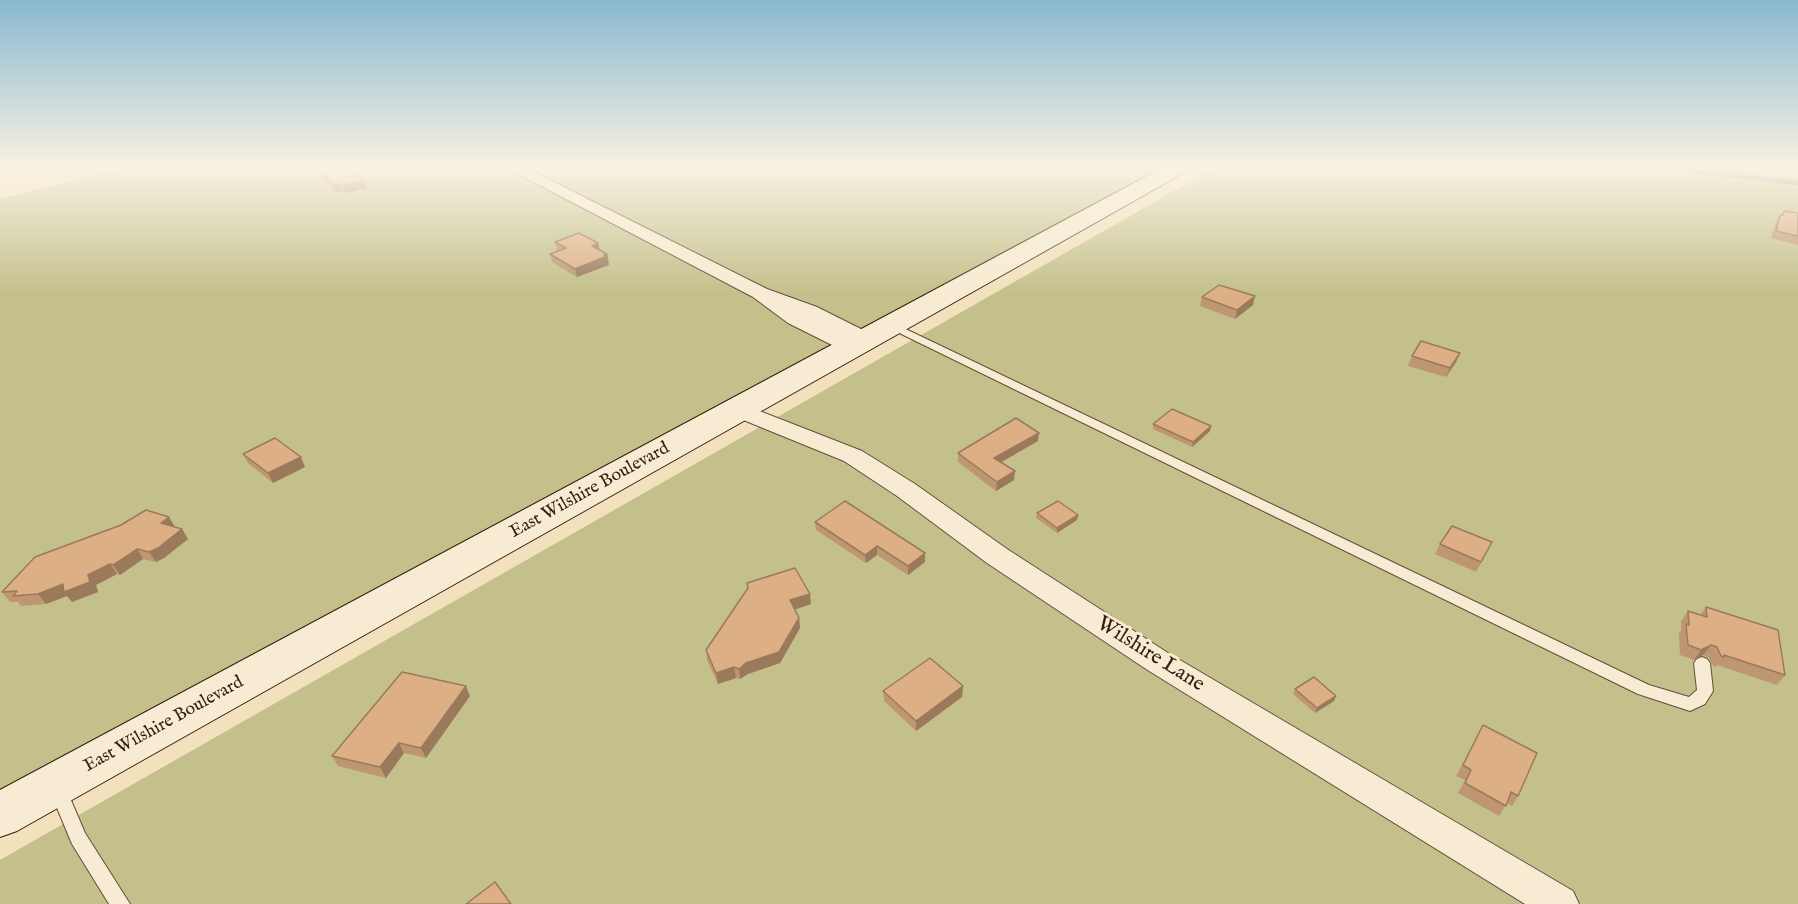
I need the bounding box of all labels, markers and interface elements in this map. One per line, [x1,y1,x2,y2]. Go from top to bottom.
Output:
street label: East Wilshire Boulevard [506,438,674,544]
street label: Wilshire Lane [1091,612,1209,698]
street label: East Wilshire Boulevard [80,672,248,778]

